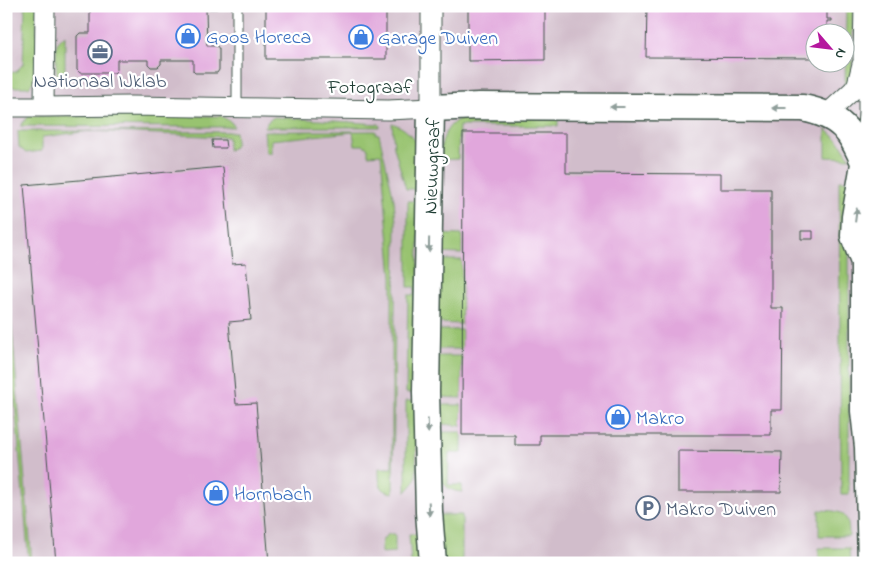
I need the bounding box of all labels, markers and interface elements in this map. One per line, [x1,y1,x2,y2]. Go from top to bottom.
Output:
north arrow [806,22,856,72]
shop icon: Goos Horeca [175,23,201,49]
place label: Goos Horeca [206,24,311,53]
shop icon: Garage Duiven [348,24,374,50]
place label: Garage Duiven [378,25,498,55]
office icon: Nationaal IJklab [87,39,113,65]
text: N [829,44,852,63]
place label: Nationaal IJklab [34,68,167,97]
street label: Fotograaf [327,74,413,104]
one-way arrow [609,103,625,111]
one-way arrow [771,104,787,112]
street label: Nieuwgraaf [417,117,451,215]
one-way arrow [852,207,860,223]
one-way arrow [424,237,432,253]
shop icon: Makro [605,404,631,430]
place label: Makro [636,405,684,434]
one-way arrow [424,418,432,434]
shop icon: Hornbach [203,480,229,506]
place label: Hornbach [234,481,312,510]
parking icon: Makro Duiven [635,495,661,521]
place label: Makro Duiven [666,496,776,525]
one-way arrow [426,501,434,517]

